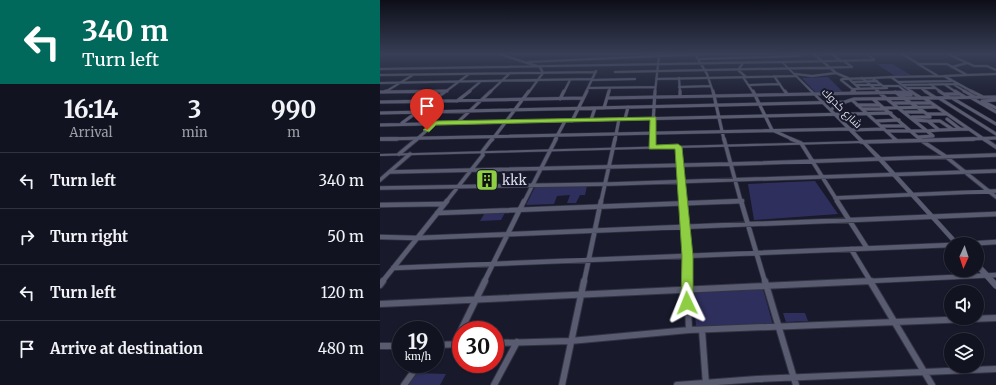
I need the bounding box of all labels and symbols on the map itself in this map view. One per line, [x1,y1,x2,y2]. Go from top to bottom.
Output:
street label: شارع كدوك [818,85,865,132]
pin [410,89,444,130]
building icon: kkk [474,167,500,193]
place label: kkk [502,172,527,189]
north arrow [944,237,984,277]
position arrow [666,282,708,324]
speed limit sign: 30 [452,321,504,373]

